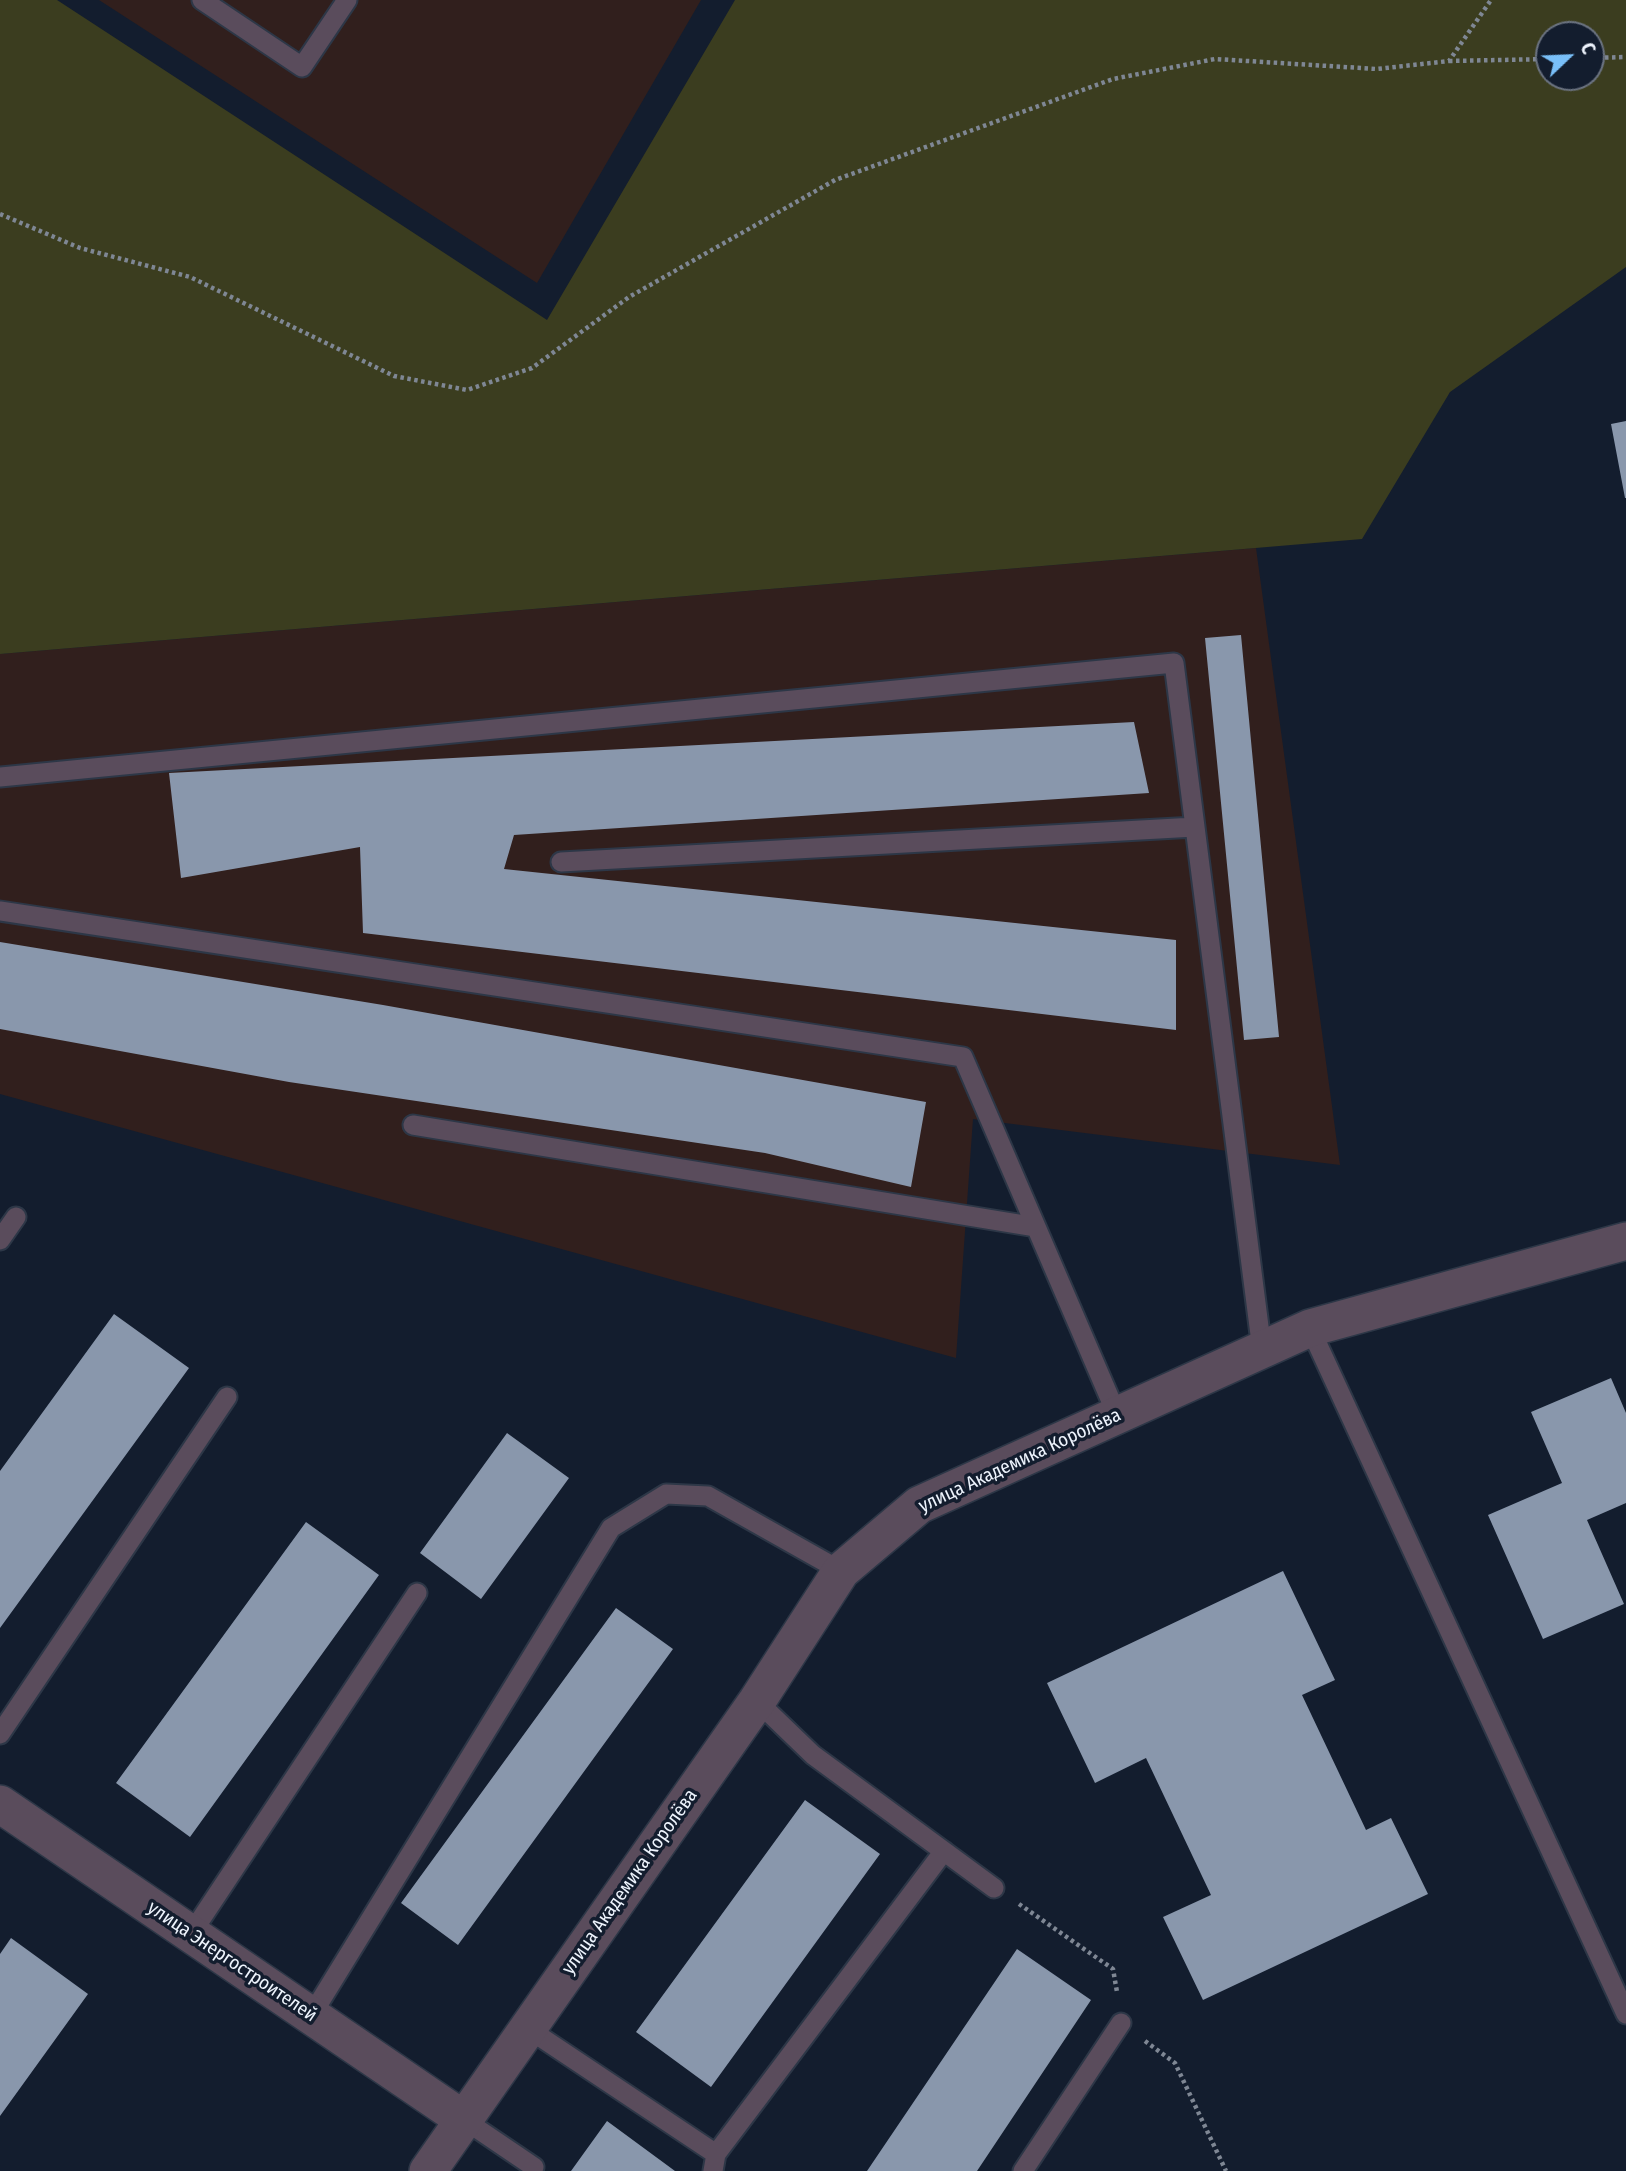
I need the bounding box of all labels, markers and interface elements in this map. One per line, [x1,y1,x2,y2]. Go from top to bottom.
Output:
north arrow [1535,21,1605,91]
text: С [1575,39,1600,57]
street label: улица Академика Королёва [915,1404,1125,1518]
street label: улица Академика Королёва [557,1785,703,1979]
street label: улица Энергостроителей [143,1897,321,2027]

